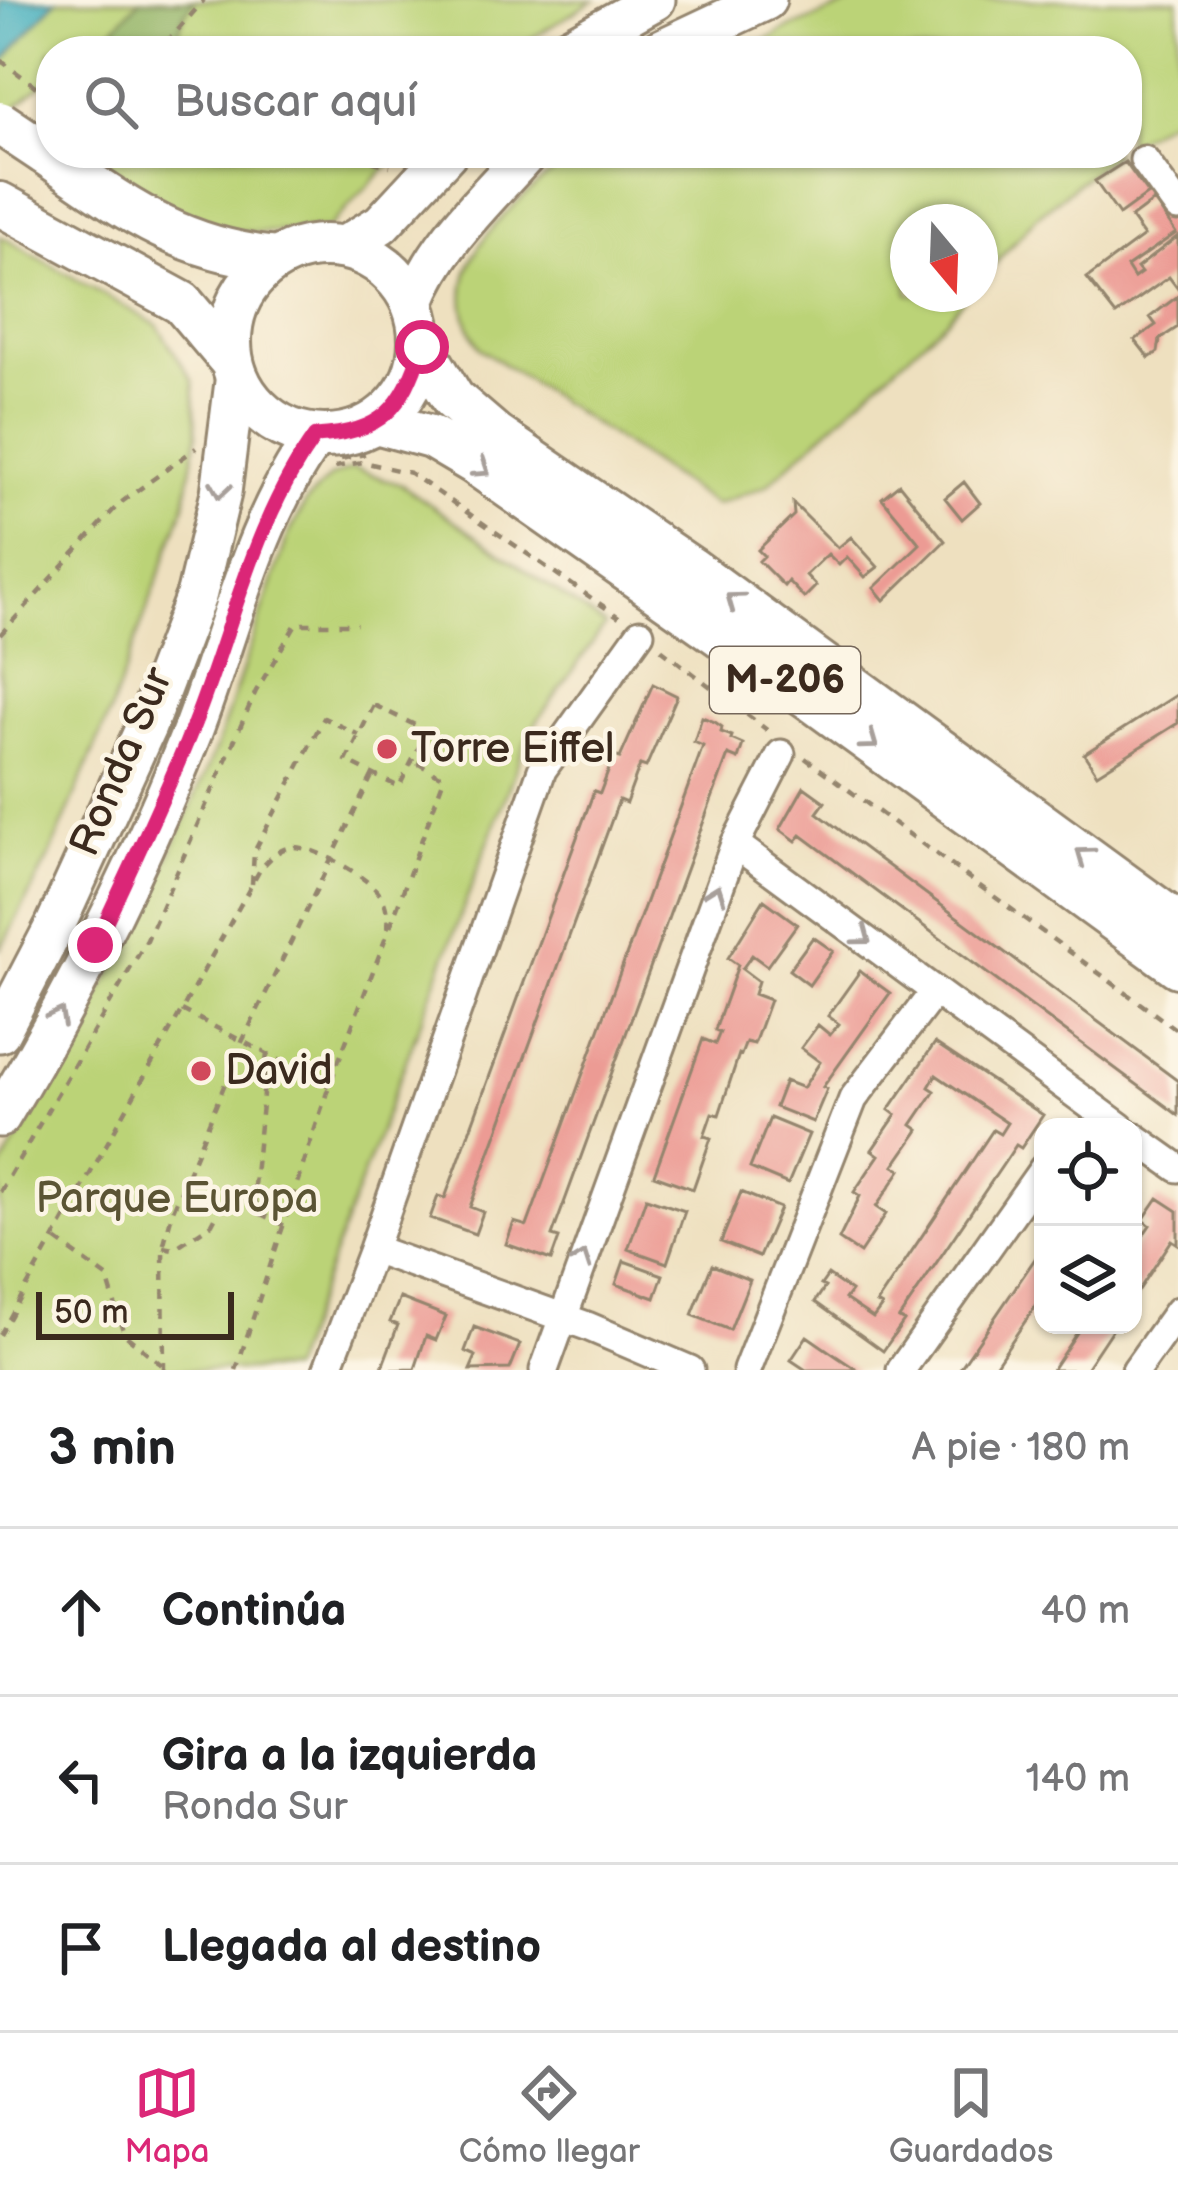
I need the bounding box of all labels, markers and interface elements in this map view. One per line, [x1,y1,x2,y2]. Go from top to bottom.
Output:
search box [36,36,1142,168]
icon: search [78,69,144,135]
text: Buscar aquí [174,75,417,130]
north arrow [890,204,998,312]
route start [395,320,449,374]
one-way arrow [469,454,491,476]
one-way arrow [208,480,234,500]
one-way arrow [726,593,747,615]
road number: M-206 [710,647,860,713]
street label: Ronda Sur [60,659,185,864]
place label: Torre Eiffel [411,724,614,775]
one-way arrow [857,727,878,749]
marker: Torre Eiffel [374,736,400,762]
one-way arrow [1076,847,1097,869]
one-way arrow [702,884,727,905]
route end [68,918,122,972]
one-way arrow [850,922,872,944]
one-way arrow [44,1007,67,1028]
place label: David [225,1046,333,1097]
marker: David [188,1058,214,1084]
map controls [1034,1118,1142,1334]
button: locate [1034,1118,1142,1226]
park label: Parque Europa [35,1174,319,1225]
button: layers [1034,1226,1142,1334]
one-way arrow [568,1250,592,1271]
scale bar [36,1286,234,1339]
text: 50 m [54,1293,129,1333]
text: 3 min [48,1418,176,1479]
text: A pie · 180 m [912,1425,1130,1472]
icon: ahead [48,1579,114,1645]
text: Continúa [162,1584,346,1639]
text: 40 m [1040,1588,1130,1635]
text: Gira a la izquierda [162,1729,537,1784]
icon: left [48,1747,114,1813]
text: 140 m [1025,1756,1130,1803]
text: Ronda Sur [162,1784,347,1831]
icon: arrive [48,1915,114,1981]
text: Llegada al destino [162,1920,541,1975]
tab: Mapa [125,2060,210,2172]
tab: Cómo llegar [459,2060,640,2172]
tab: Guardados [889,2060,1053,2172]

